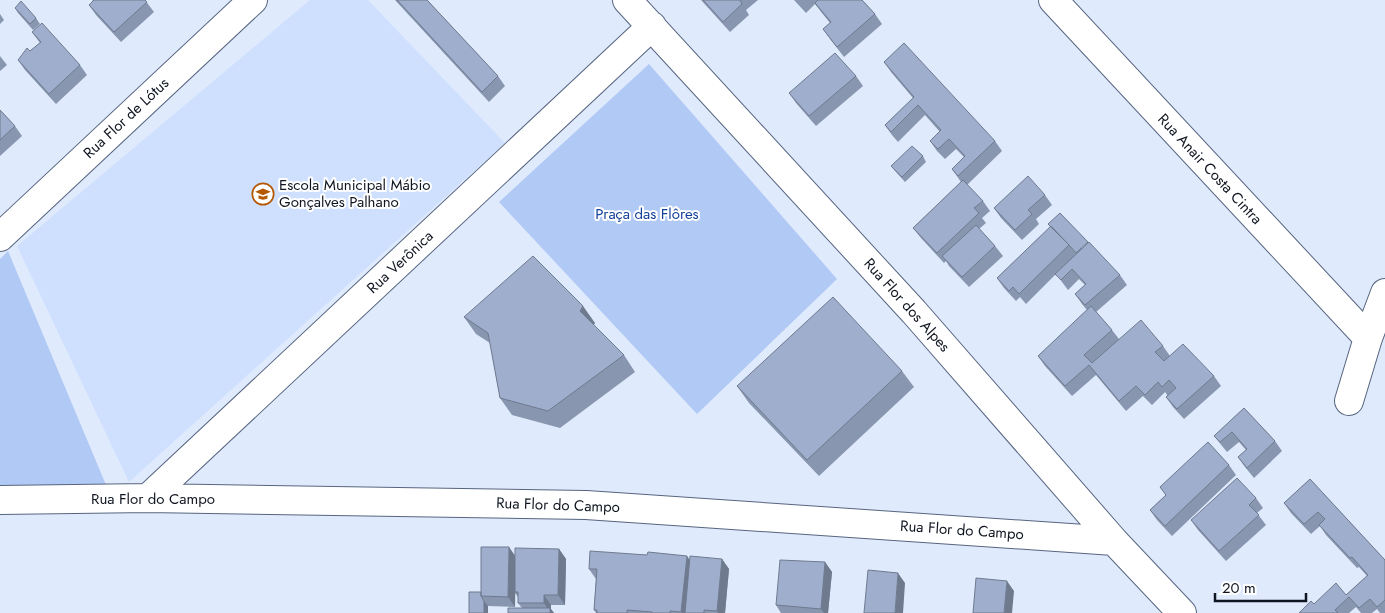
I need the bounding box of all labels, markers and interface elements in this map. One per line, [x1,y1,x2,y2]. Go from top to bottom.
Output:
street label: Rua Flor de Lótus [78,72,174,164]
street label: Rua Anair Costa Cintra [1153,109,1267,229]
place label: Escola Municipal Mábio Gonçalves Palhano [279,174,430,213]
school or university icon: Escola Municipal Mábio Gonçalves Palhano [251,182,275,206]
park label: Praça das Flôres [595,203,699,225]
street label: Rua Verônica [362,225,438,299]
street label: Rua Flor dos Alpes [859,253,955,357]
street label: Rua Flor do Campo [91,488,215,510]
street label: Rua Flor do Campo [496,492,620,518]
street label: Rua Flor do Campo [899,515,1025,545]
scale bar [1215,570,1306,602]
text: 20 m [1222,577,1256,599]

